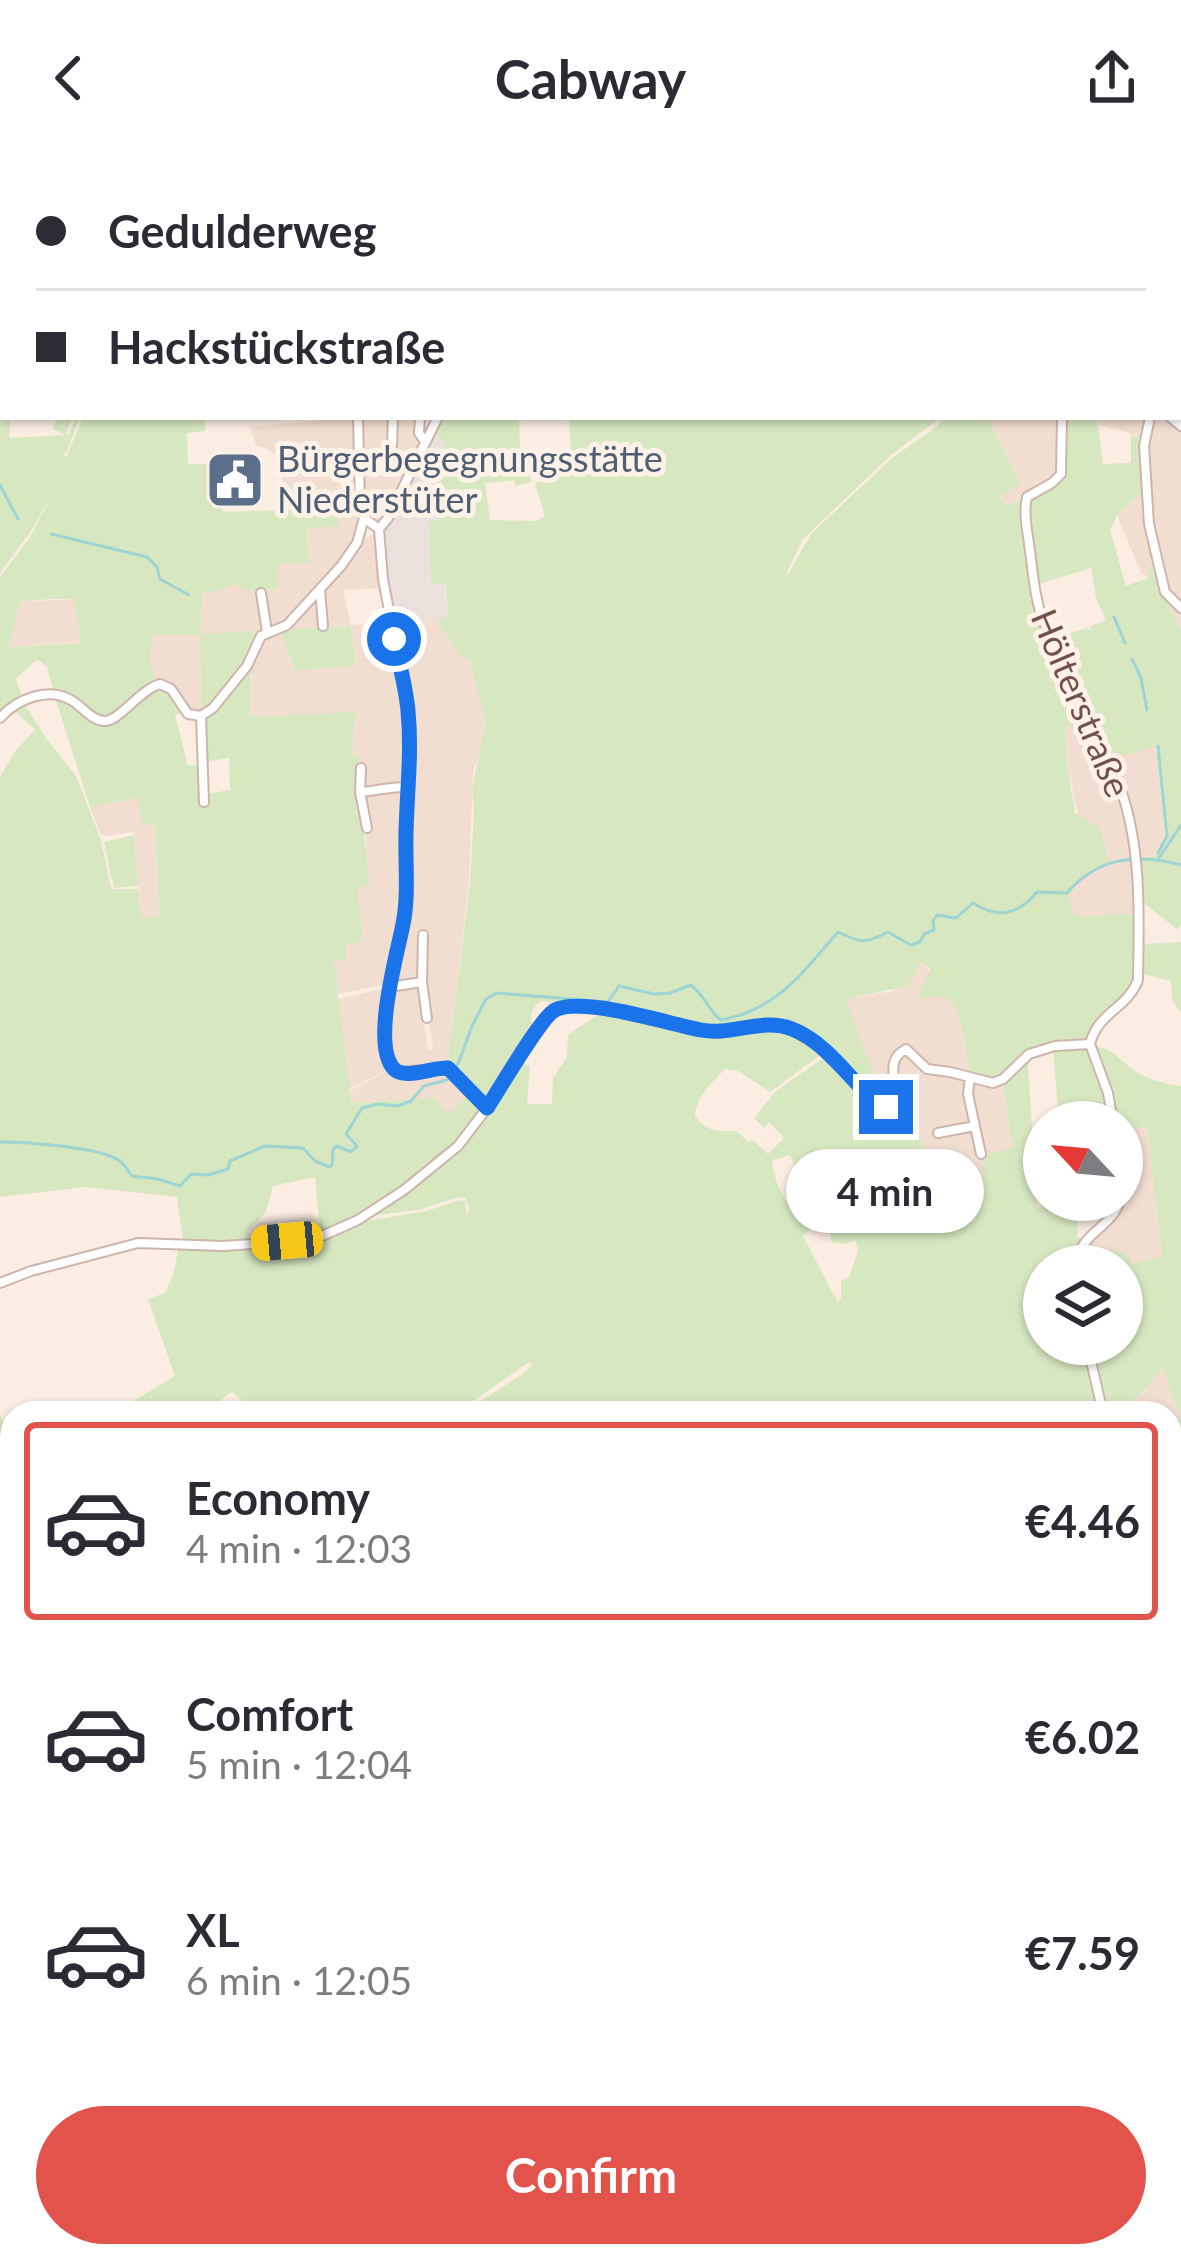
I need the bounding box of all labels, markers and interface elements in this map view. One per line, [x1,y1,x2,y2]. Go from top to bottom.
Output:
icon: back [36,45,102,111]
icon: share [1079,45,1145,111]
text: Cabway [495,46,686,111]
text: Gedulderweg [108,204,376,258]
text: Hackstückstraße [108,320,445,374]
place label: Bürgerbegegnungsstätte Niederstüter [277,436,663,521]
public building icon: Bürgerbegegnungsstätte Niederstüter [204,449,266,511]
street label: Hölterstraße [1023,602,1141,803]
route start [367,612,421,666]
route end [859,1080,913,1134]
north arrow [1023,1101,1143,1221]
map controls [1023,1101,1143,1365]
callout: 4 min [787,1149,985,1233]
text: 4 min [837,1168,933,1214]
car [250,1220,324,1262]
button: layers [1023,1245,1143,1365]
icon: car [42,1467,150,1575]
text: Economy [186,1471,370,1525]
text: €4.46 [1025,1494,1140,1548]
text: 4 min · 12:03 [186,1525,412,1571]
icon: car [42,1683,150,1791]
text: Comfort [186,1687,353,1741]
text: €6.02 [1025,1710,1140,1764]
text: 5 min · 12:04 [186,1741,412,1787]
icon: car [42,1899,150,2007]
text: XL [186,1903,240,1957]
text: €7.59 [1025,1926,1140,1980]
text: 6 min · 12:05 [186,1957,412,2003]
button: Confirm [36,2106,1146,2244]

